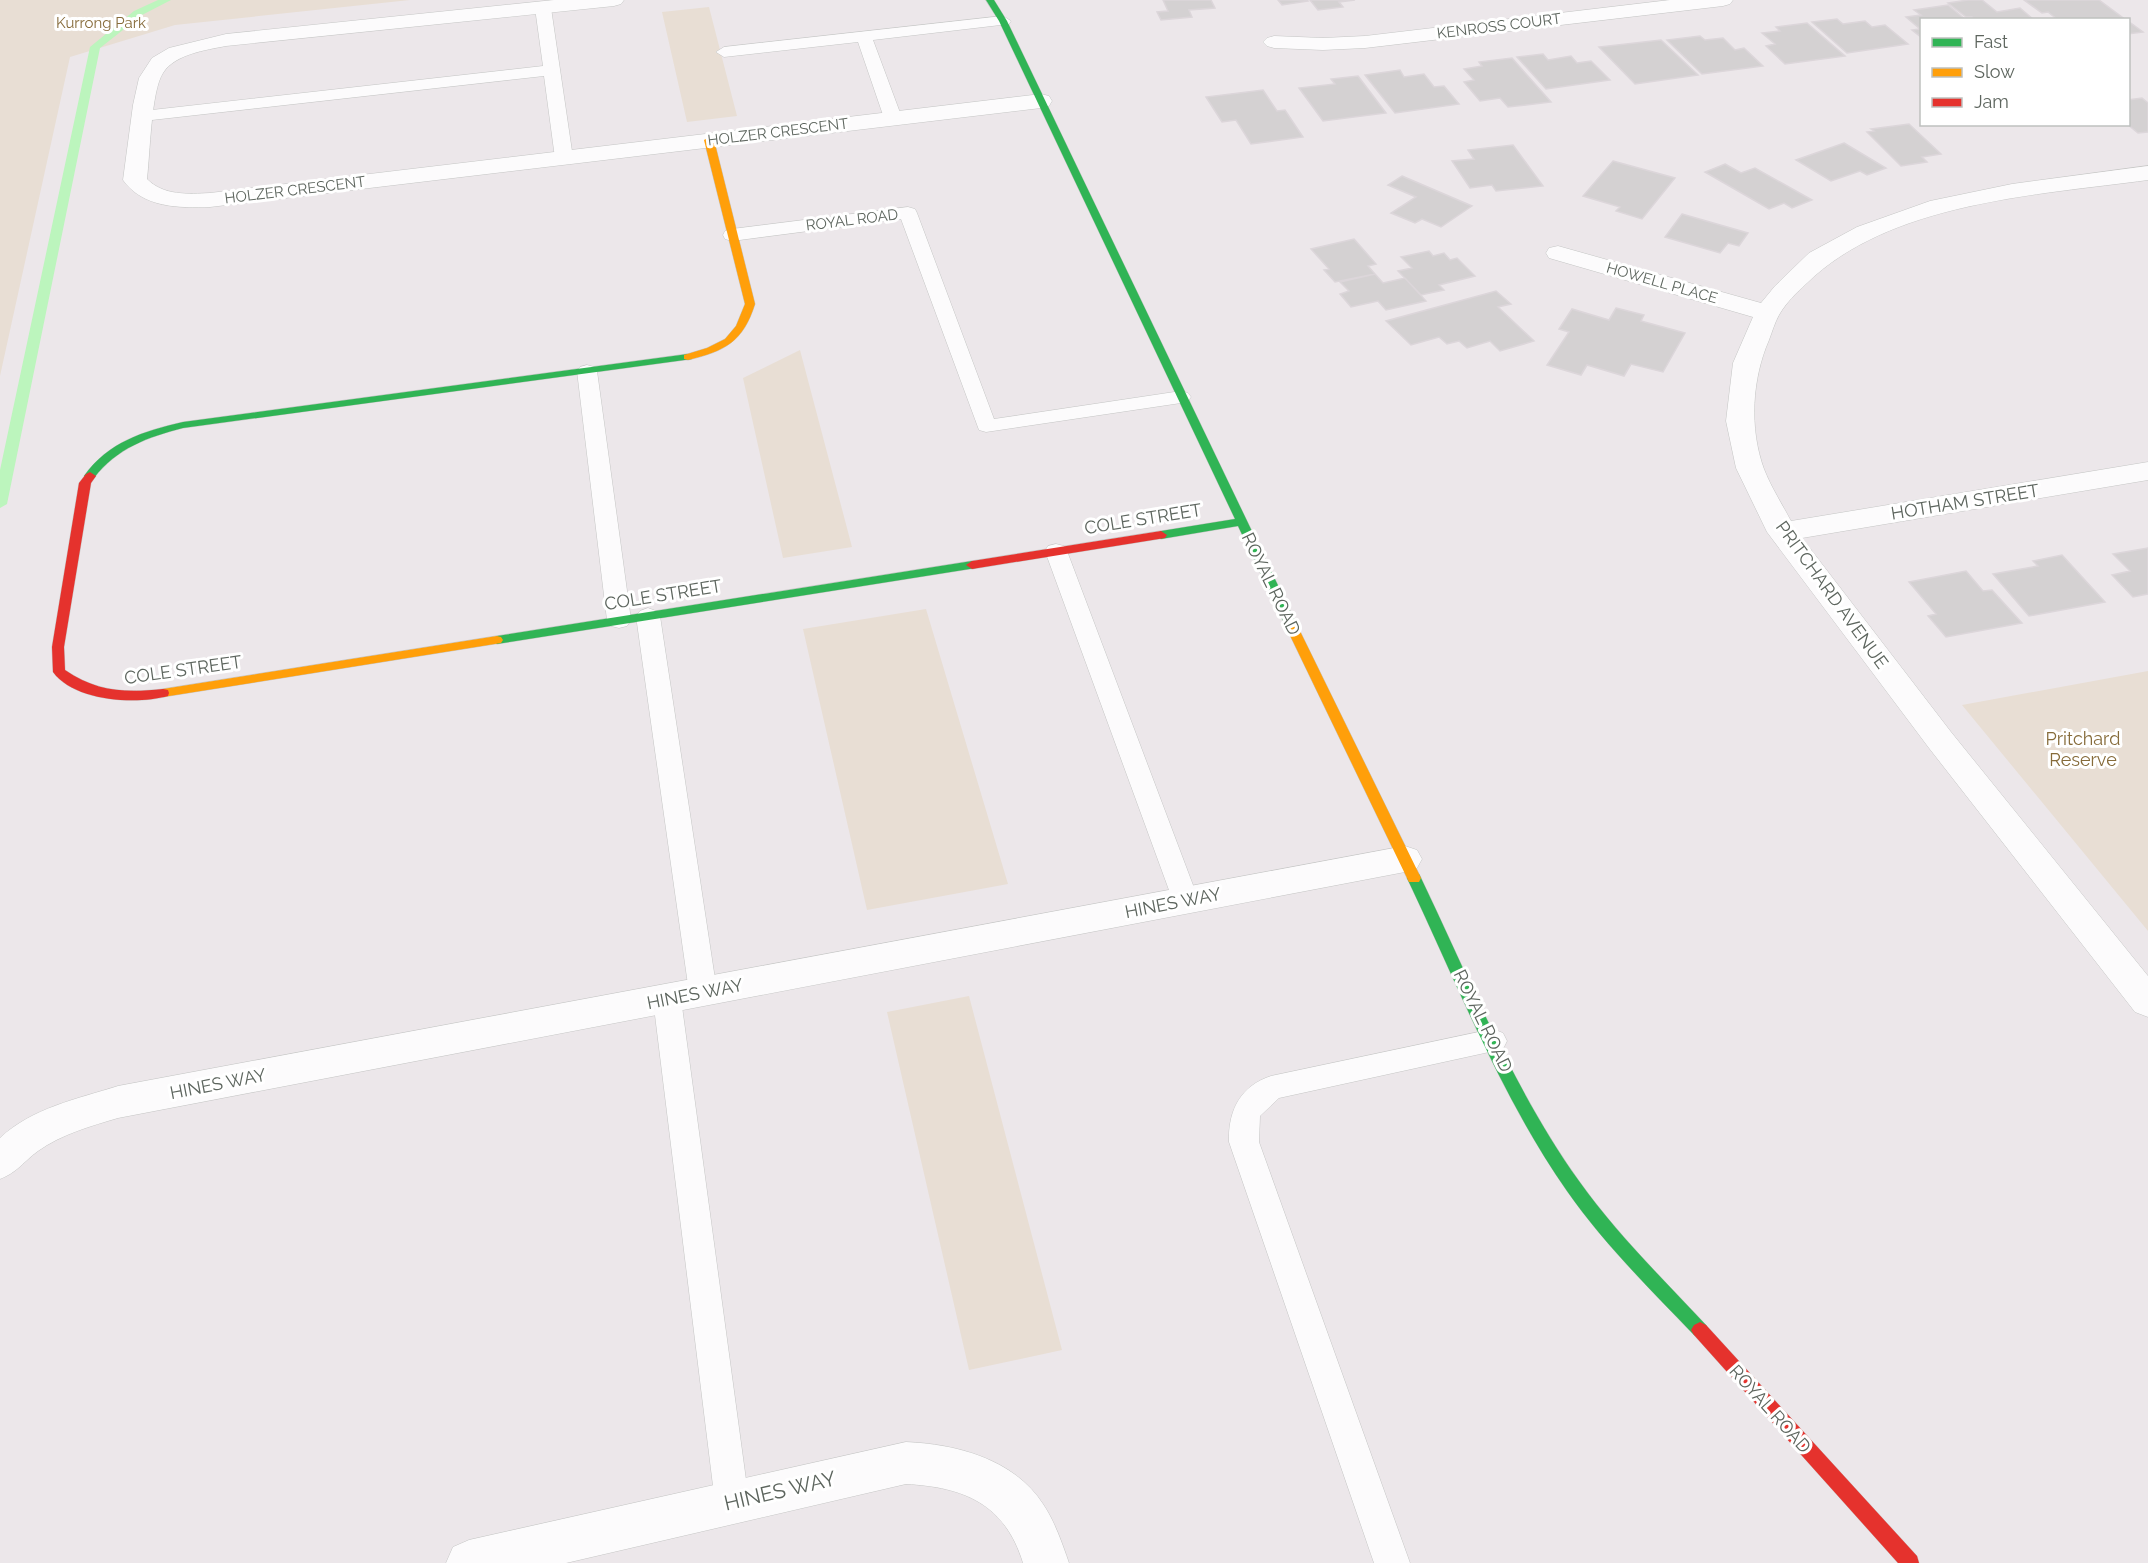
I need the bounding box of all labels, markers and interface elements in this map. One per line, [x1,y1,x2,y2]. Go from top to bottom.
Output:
street label: KENROSS COURT [1436,9,1562,43]
park label: Kurrong Park [56,14,146,32]
legend [1920,18,2130,126]
text: Fast [1974,31,2008,52]
text: Slow [1974,61,2015,82]
text: Jam [1974,91,2009,112]
street label: HOLZER CRESCENT [707,114,849,150]
street label: HOLZER CRESCENT [224,172,366,208]
street label: ROYAL ROAD [805,205,899,235]
street label: HOWELL PLACE [1604,259,1720,307]
street label: HOTHAM STREET [1889,479,2041,524]
street label: COLE STREET [1083,499,1203,538]
street label: PRITCHARD AVENUE [1772,517,1893,673]
street label: ROYAL ROAD [1238,529,1305,639]
street label: COLE STREET [603,575,723,614]
street label: COLE STREET [123,651,243,688]
park label: Pritchard Reserve [2046,728,2120,770]
street label: HINES WAY [1123,883,1223,922]
street label: ROYAL ROAD [1450,966,1517,1076]
street label: HINES WAY [645,974,745,1013]
street label: HINES WAY [168,1064,268,1103]
street label: ROYAL ROAD [1725,1360,1815,1457]
street label: HINES WAY [722,1465,839,1516]

